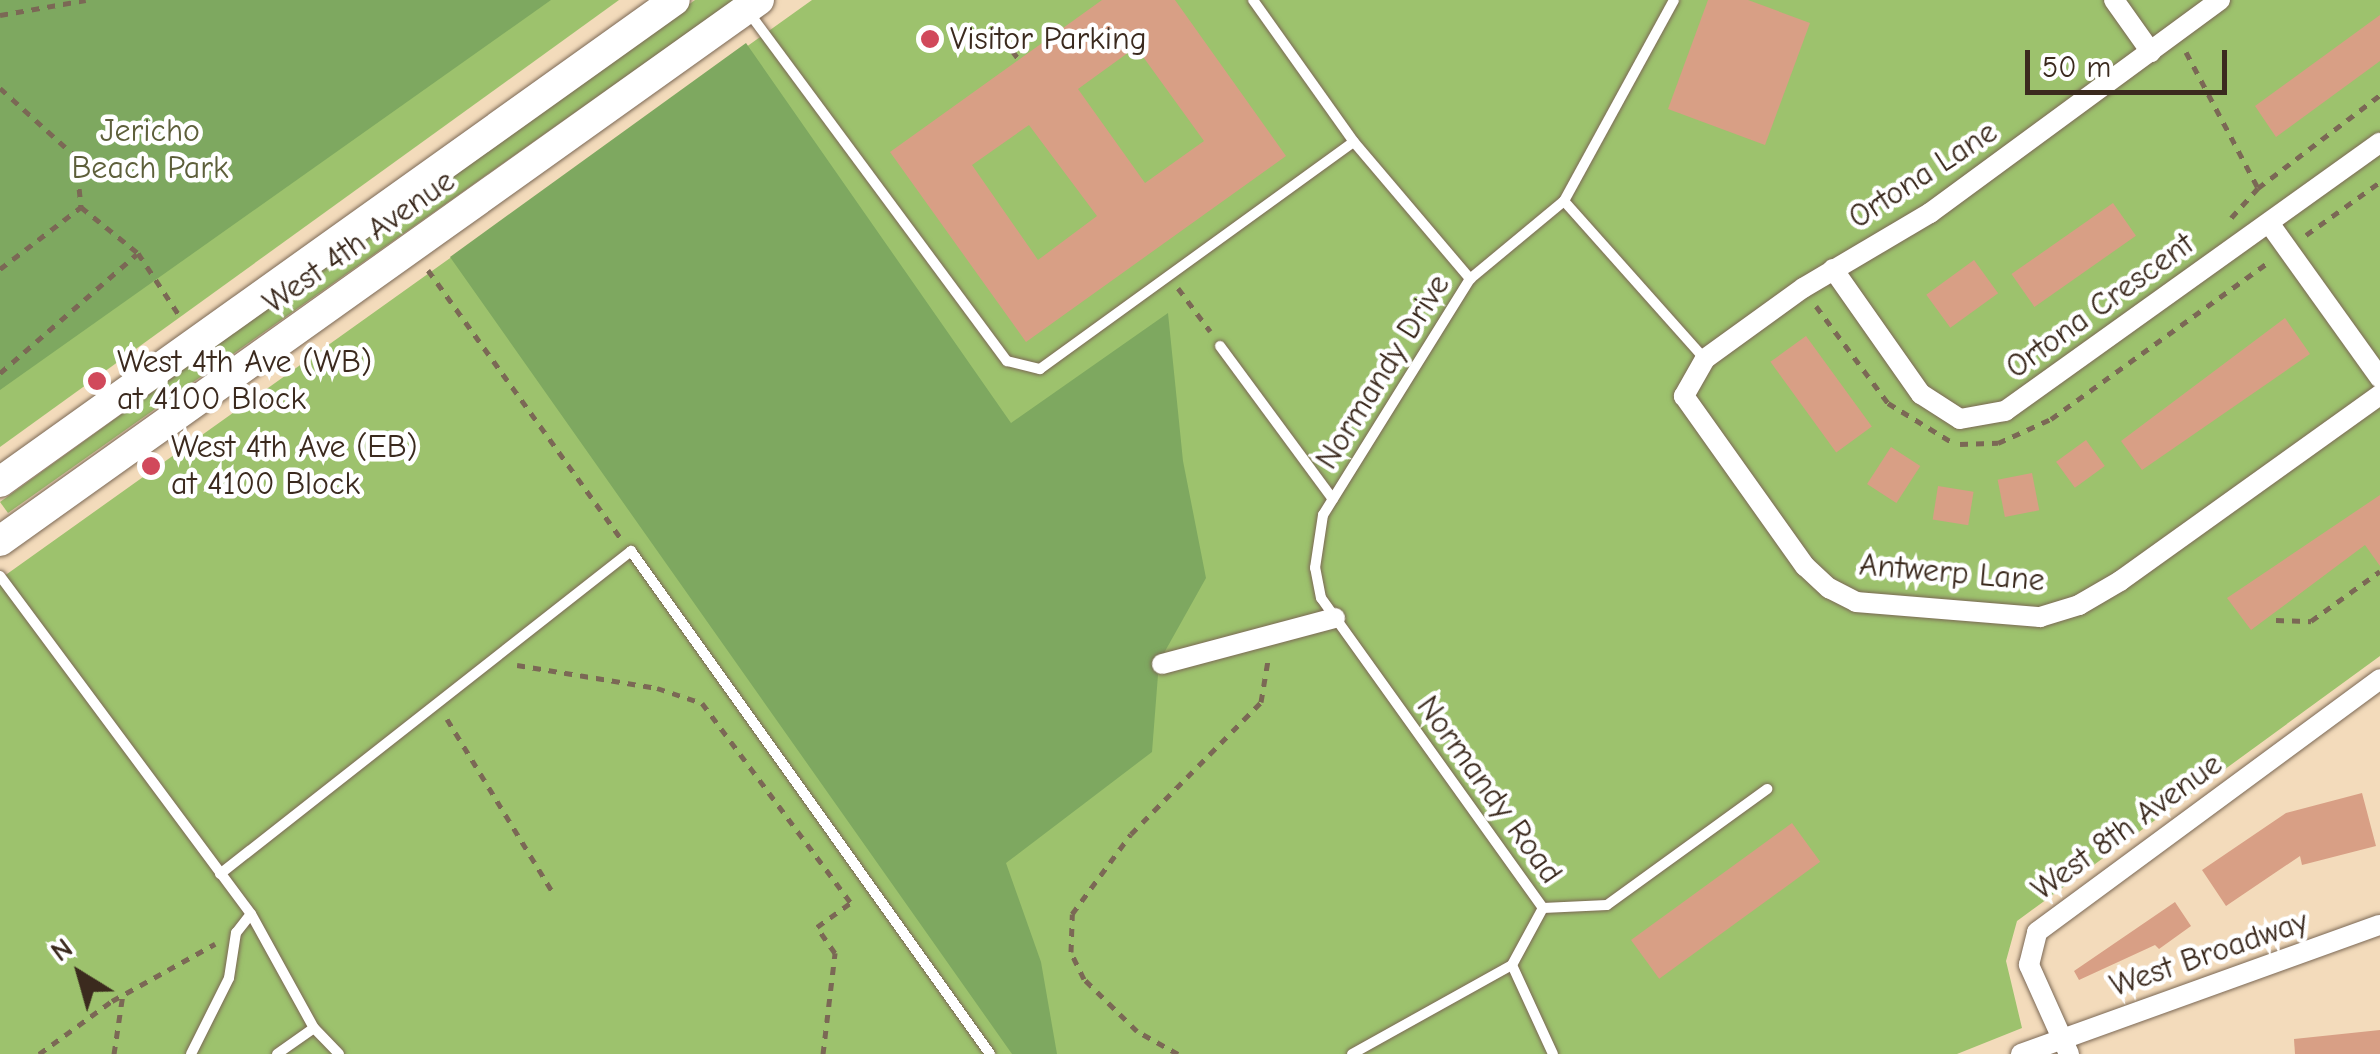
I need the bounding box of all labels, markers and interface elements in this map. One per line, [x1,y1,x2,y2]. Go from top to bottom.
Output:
place label: Visitor Parking [950,20,1147,58]
marker: Visitor Parking [919,28,941,50]
scale bar [2030,30,2232,92]
text: 50 m [2042,50,2111,85]
park label: Jericho Beach Park [72,113,228,188]
street label: Ortona Lane [1842,113,2004,237]
street label: West 4th Avenue [256,162,462,322]
street label: Ortona Crescent [1999,225,2201,387]
street label: Normandy Drive [1308,268,1458,476]
place label: West 4th Ave (WB) at 4100 Block [117,344,372,419]
marker: West 4th Ave (WB) at 4100 Block [86,370,108,392]
place label: West 4th Ave (EB) at 4100 Block [171,429,418,504]
marker: West 4th Ave (EB) at 4100 Block [140,455,162,477]
street label: Antwerp Lane [1858,546,2046,600]
street label: Normandy Road [1408,689,1570,891]
street label: West 8th Avenue [2024,745,2230,909]
street label: West Broadway [2105,902,2313,1006]
north arrow [30,924,130,1024]
text: N [45,932,79,968]

